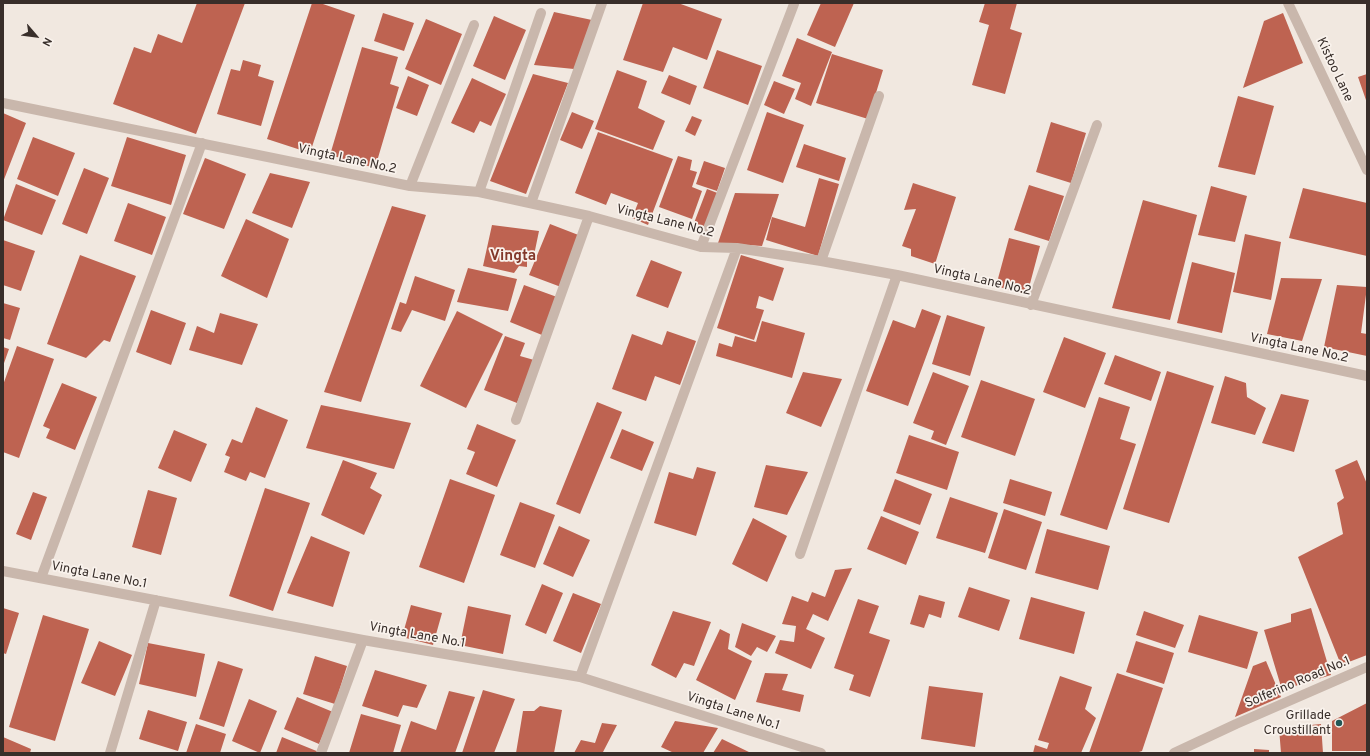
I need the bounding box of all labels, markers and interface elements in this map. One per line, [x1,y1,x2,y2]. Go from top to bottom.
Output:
north arrow [16,16,56,56]
text: N [39,35,55,48]
street label: Kistoo Lane [1312,35,1356,105]
street label: Vingta Lane No.2 [296,142,398,178]
street label: Vingta Lane No.2 [614,202,716,242]
district label: Vingta [490,248,536,266]
street label: Vingta Lane No.2 [931,262,1033,300]
street label: Vingta Lane No.2 [1248,331,1350,367]
street label: Vingta Lane No.1 [50,559,148,593]
street label: Vingta Lane No.1 [368,620,466,652]
street label: Solferino Road No.1 [1243,654,1353,712]
street label: Vingta Lane No.1 [684,690,782,734]
place label: Grillade Croustillant [1264,708,1331,739]
marker: Grillade Croustillant [1334,718,1344,728]

